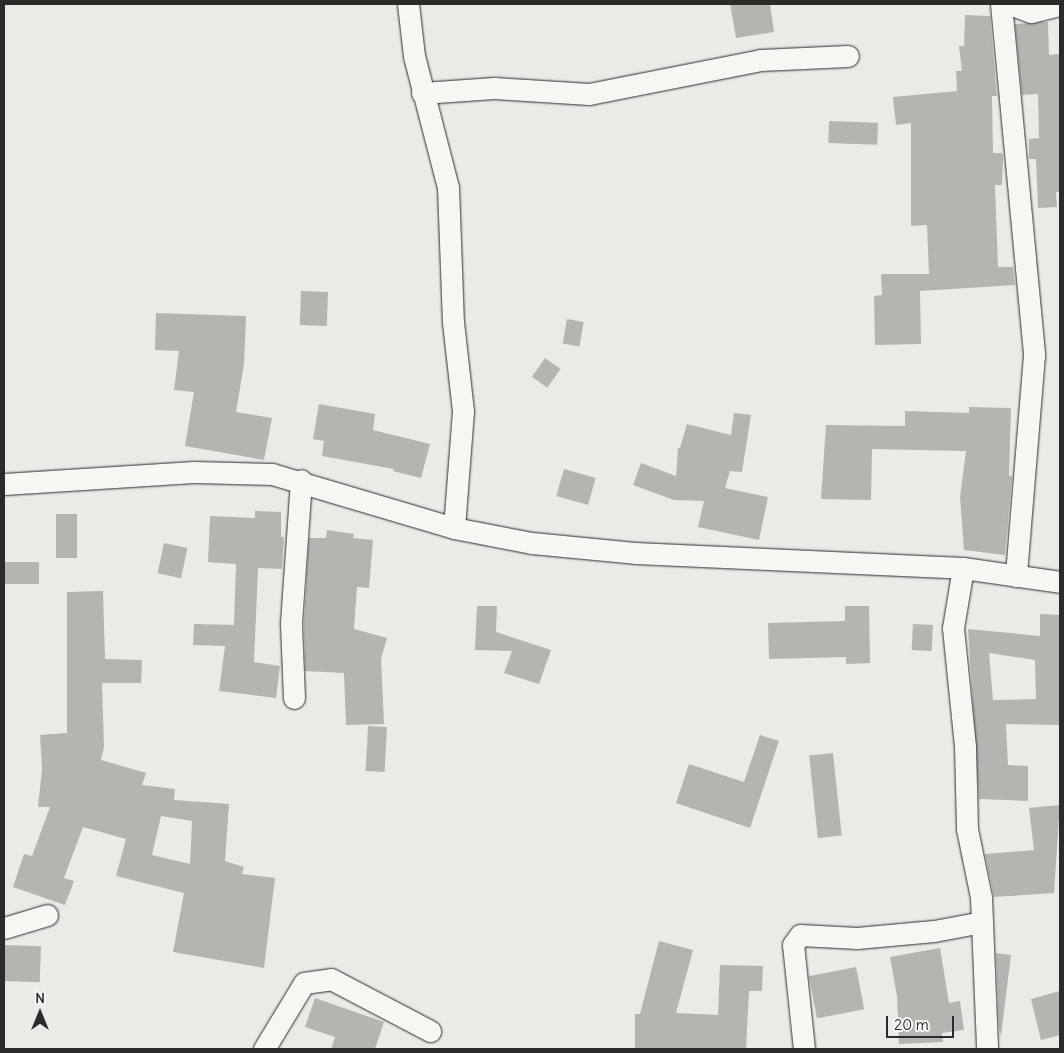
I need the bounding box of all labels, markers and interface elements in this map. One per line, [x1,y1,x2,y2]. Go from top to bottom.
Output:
north arrow [15,988,65,1038]
text: N [35,989,45,1007]
scale bar [889,1006,956,1038]
text: 20 m [894,1015,929,1034]

